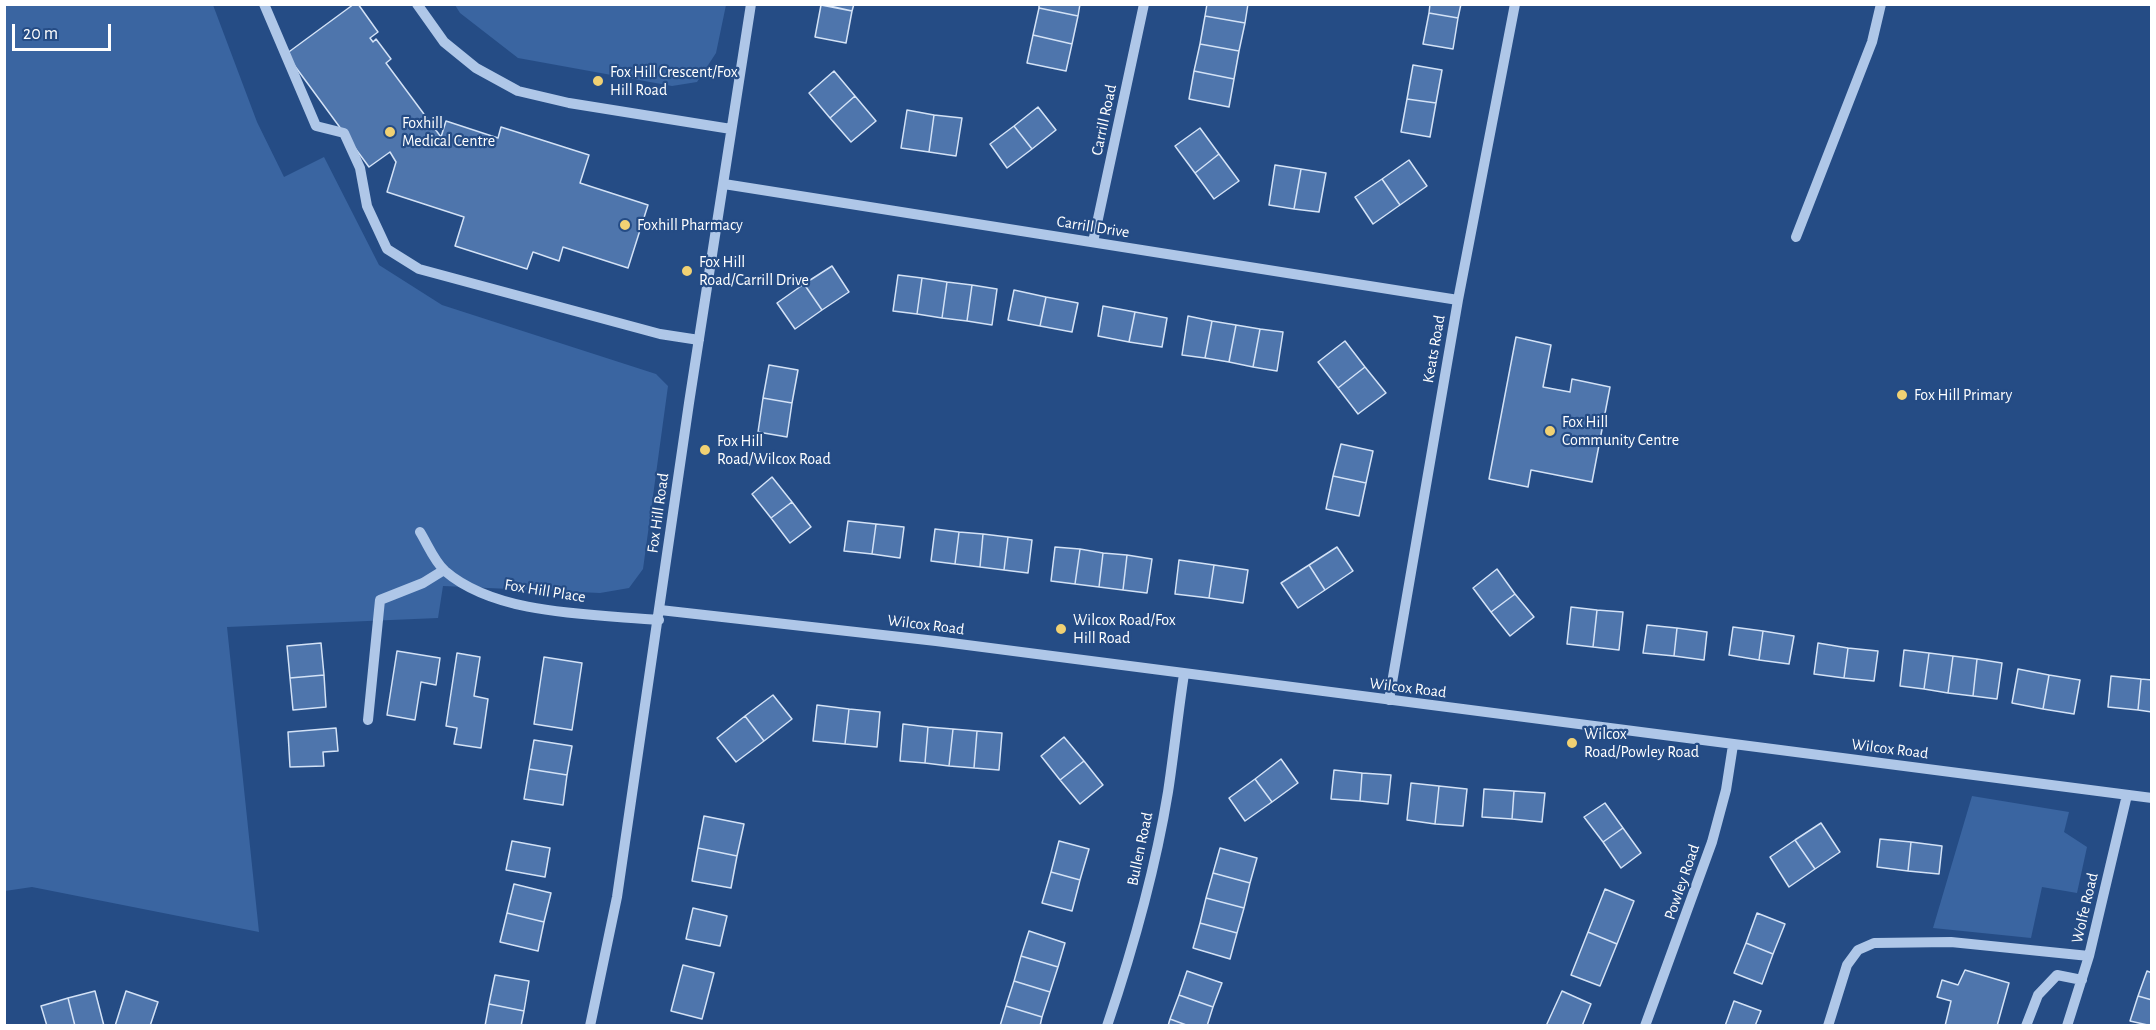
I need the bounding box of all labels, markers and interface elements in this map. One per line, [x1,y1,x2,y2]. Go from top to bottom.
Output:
scale bar [15,12,114,50]
text: 20 m [23,25,58,43]
place label: Fox Hill Crescent/Fox Hill Road [610,62,738,100]
marker: Fox Hill Crescent/Fox Hill Road [591,74,605,88]
street label: Carrill Road [1087,83,1121,157]
place label: Foxhill Medical Centre [402,113,495,151]
marker: Foxhill Medical Centre [383,125,397,139]
street label: Carrill Drive [1055,212,1131,242]
place label: Foxhill Pharmacy [637,215,743,235]
marker: Foxhill Pharmacy [618,218,632,232]
place label: Fox Hill Road/Carrill Drive [699,252,809,290]
marker: Fox Hill Road/Carrill Drive [680,264,694,278]
street label: Keats Road [1419,314,1449,384]
place label: Fox Hill Primary [1914,385,2012,405]
marker: Fox Hill Primary [1895,388,1909,402]
place label: Fox Hill Community Centre [1562,412,1679,450]
marker: Fox Hill Community Centre [1543,424,1557,438]
place label: Fox Hill Road/Wilcox Road [717,431,831,469]
marker: Fox Hill Road/Wilcox Road [698,443,712,457]
street label: Fox Hill Road [643,472,673,554]
street label: Fox Hill Place [503,575,587,607]
place label: Wilcox Road/Fox Hill Road [1073,610,1176,648]
street label: Wilcox Road [886,611,966,639]
marker: Wilcox Road/Fox Hill Road [1054,622,1068,636]
street label: Wilcox Road [1368,674,1448,702]
place label: Wilcox Road/Powley Road [1584,724,1699,762]
street label: Wilcox Road [1850,735,1930,763]
marker: Wilcox Road/Powley Road [1565,736,1579,750]
street label: Bullen Road [1123,810,1157,888]
street label: Powley Road [1660,842,1704,922]
street label: Wolfe Road [2068,871,2102,945]

